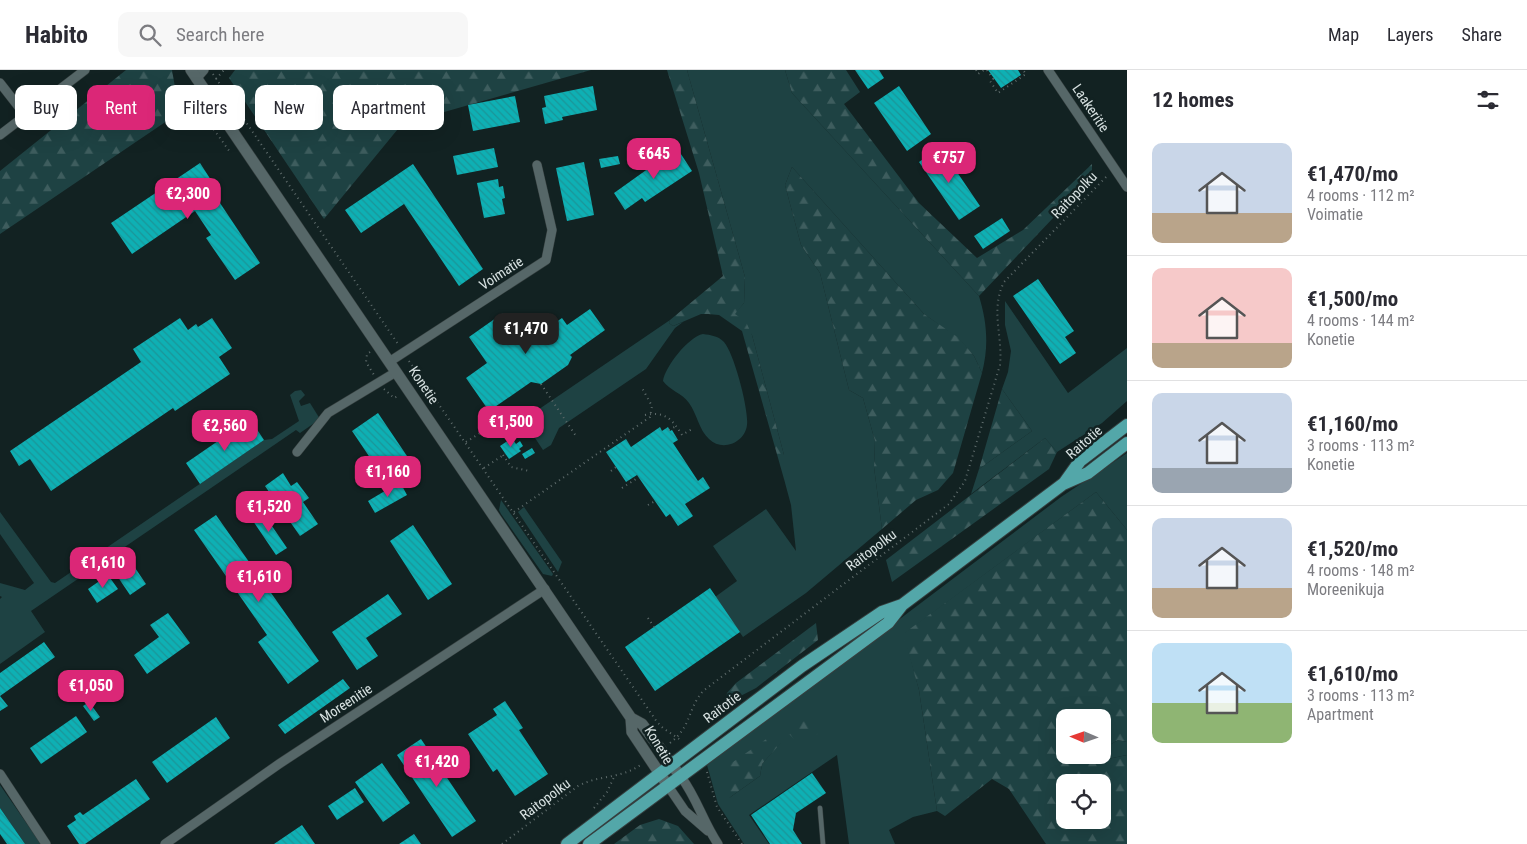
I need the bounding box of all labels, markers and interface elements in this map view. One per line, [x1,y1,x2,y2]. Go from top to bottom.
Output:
search box [118,12,468,57]
text: Habito [25,21,88,49]
icon: search [136,21,164,49]
text: Search here [176,23,264,46]
text: Map [1328,24,1359,45]
text: Layers [1387,24,1434,45]
text: Share [1462,24,1502,45]
street label: Laakeritie [1069,81,1113,135]
chip: Buy [15,85,77,130]
chip: Rent [87,85,155,130]
chip: Filters [165,85,245,130]
chip: New [255,85,323,130]
chip: Apartment [333,85,444,130]
icon: filters [1474,86,1502,114]
text: 12 homes [1152,88,1234,112]
pin: €645 [624,138,684,180]
pin: €757 [919,142,979,184]
text: €645 [638,144,670,163]
text: €757 [933,148,965,167]
text: €1,470/mo [1307,162,1398,186]
icon: home [1192,163,1252,223]
street label: Raitopolku [1048,168,1100,222]
pin: €2,300 [147,178,229,220]
text: €2,300 [166,184,210,203]
text: 4 rooms · 112 m² [1307,186,1415,205]
text: Voimatie [1307,205,1363,224]
street label: Voimatie [476,253,526,293]
text: €1,500/mo [1307,287,1398,311]
icon: home [1192,288,1252,348]
text: 4 rooms · 144 m² [1307,311,1415,330]
pin: €1,470 [485,312,567,355]
text: €1,470 [504,319,548,338]
text: Konetie [1307,330,1355,349]
street label: Konetie [406,363,443,407]
pin: €1,500 [470,406,552,448]
pin: €2,560 [184,410,266,452]
text: €1,500 [489,412,533,431]
text: €1,160/mo [1307,412,1398,436]
icon: home [1192,413,1252,473]
text: €2,560 [203,416,247,435]
street label: Raitotie [1063,422,1106,462]
text: 3 rooms · 113 m² [1307,436,1415,455]
text: Konetie [1307,455,1355,474]
pin: €1,160 [347,456,429,498]
text: €1,160 [366,462,410,481]
pin: €1,520 [228,490,310,533]
text: €1,520 [247,497,291,516]
street label: Raitopolku [843,526,899,574]
text: €1,520/mo [1307,537,1398,561]
icon: home [1192,538,1252,598]
pin: €1,610 [62,546,144,589]
text: €1,610 [81,553,125,572]
pin: €1,610 [218,560,300,603]
text: 4 rooms · 148 m² [1307,561,1415,580]
text: €1,610 [237,567,281,586]
text: Moreenikuja [1307,580,1384,599]
text: €1,610/mo [1307,662,1398,686]
icon: home [1192,663,1252,723]
pin: €1,050 [50,670,132,712]
text: €1,050 [69,676,113,695]
street label: Moreenitie [317,680,375,726]
text: 3 rooms · 113 m² [1307,686,1415,705]
street label: Raitotie [700,688,744,726]
text: Apartment [1307,705,1374,724]
north arrow [1056,709,1111,764]
map controls [1056,709,1111,829]
street label: Konetie [641,723,677,767]
pin: €1,420 [396,746,478,788]
text: €1,420 [415,752,459,771]
button: locate [1056,774,1111,829]
street label: Raitopolku [517,775,573,823]

